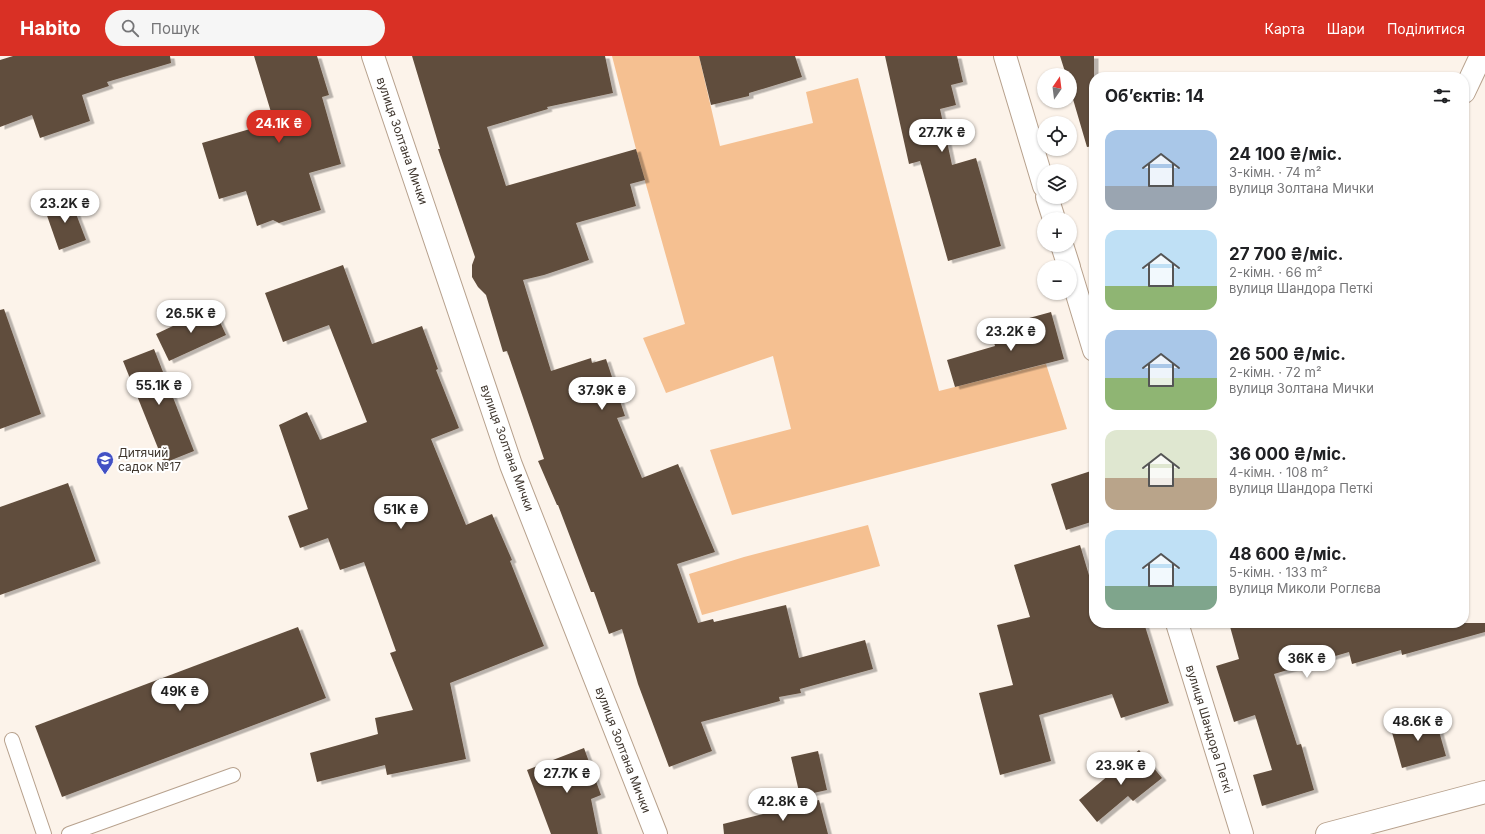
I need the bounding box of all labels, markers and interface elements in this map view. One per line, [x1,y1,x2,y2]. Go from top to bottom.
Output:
search box [105,10,385,46]
text: Habito [20,17,81,40]
icon: search [119,17,141,39]
text: Пошук [151,19,200,38]
text: Карта [1265,20,1305,37]
text: Шари [1327,20,1365,37]
text: Поділитися [1387,20,1465,37]
north arrow [1037,68,1077,108]
map controls [1037,68,1077,300]
street label: вулиця Золтана Мички [374,75,431,206]
icon: filters [1431,85,1453,107]
text: Об’єктів: 14 [1105,86,1204,106]
pin: 24.1K ₴ [242,110,316,144]
text: 24.1K ₴ [255,115,303,131]
button: locate [1037,116,1077,156]
pin: 27.7K ₴ [905,119,979,153]
text: 27.7K ₴ [918,124,966,140]
text: 24 100 ₴/міс. [1229,144,1343,164]
icon: home [1137,146,1185,194]
button: layers [1037,164,1077,204]
text: 3-кімн. · 74 m² [1229,164,1322,180]
text: вулиця Золтана Мички [1229,180,1374,196]
pin: 23.2K ₴ [28,190,102,224]
text: 23.2K ₴ [40,195,90,211]
button: + [1037,212,1077,252]
text: 27 700 ₴/міс. [1229,244,1343,264]
icon: home [1137,246,1185,294]
button: − [1037,260,1077,300]
text: 2-кімн. · 66 m² [1229,264,1323,280]
text: вулиця Шандора Петкі [1229,280,1373,296]
pin: 26.5K ₴ [154,300,228,334]
text: 26.5K ₴ [166,305,216,321]
pin: 23.2K ₴ [974,318,1048,352]
text: 23.2K ₴ [986,323,1036,339]
text: 26 500 ₴/міс. [1229,344,1346,364]
icon: home [1137,346,1185,394]
text: 2-кімн. · 72 m² [1229,364,1322,380]
pin: 55.1K ₴ [122,372,196,406]
text: 55.1K ₴ [135,377,183,393]
pin: 37.9K ₴ [565,377,639,411]
text: вулиця Золтана Мички [1229,380,1374,396]
street label: вулиця Золтана Мички [478,382,537,513]
text: 37.9K ₴ [578,382,626,398]
text: 36 000 ₴/міс. [1229,444,1347,464]
place label: Дитячий садок №17 [118,445,181,474]
icon: home [1137,446,1185,494]
school or university icon: Дитячий садок №17 [95,450,115,475]
text: 4-кімн. · 108 m² [1229,464,1328,480]
text: вулиця Шандора Петкі [1229,480,1373,496]
pin: 51K ₴ [373,496,429,530]
text: 51K ₴ [383,501,419,517]
text: 48 600 ₴/міс. [1229,544,1347,564]
icon: home [1137,546,1185,594]
text: 5-кімн. · 133 m² [1229,564,1328,580]
text: вулиця Миколи Роглєва [1229,580,1381,596]
pin: 36K ₴ [1279,645,1335,679]
text: 36K ₴ [1288,650,1326,666]
street label: вулиця Шандора Петкі [1183,663,1236,795]
pin: 49K ₴ [152,678,208,712]
text: 49K ₴ [160,683,200,699]
street label: вулиця Золтана Мички [593,685,654,815]
pin: 48.6K ₴ [1381,708,1455,742]
text: 48.6K ₴ [1392,713,1444,729]
pin: 23.9K ₴ [1084,752,1158,786]
text: 23.9K ₴ [1096,757,1146,773]
pin: 27.7K ₴ [530,760,604,794]
text: 27.7K ₴ [543,765,591,781]
pin: 42.8K ₴ [746,788,820,822]
text: 42.8K ₴ [757,793,809,809]

